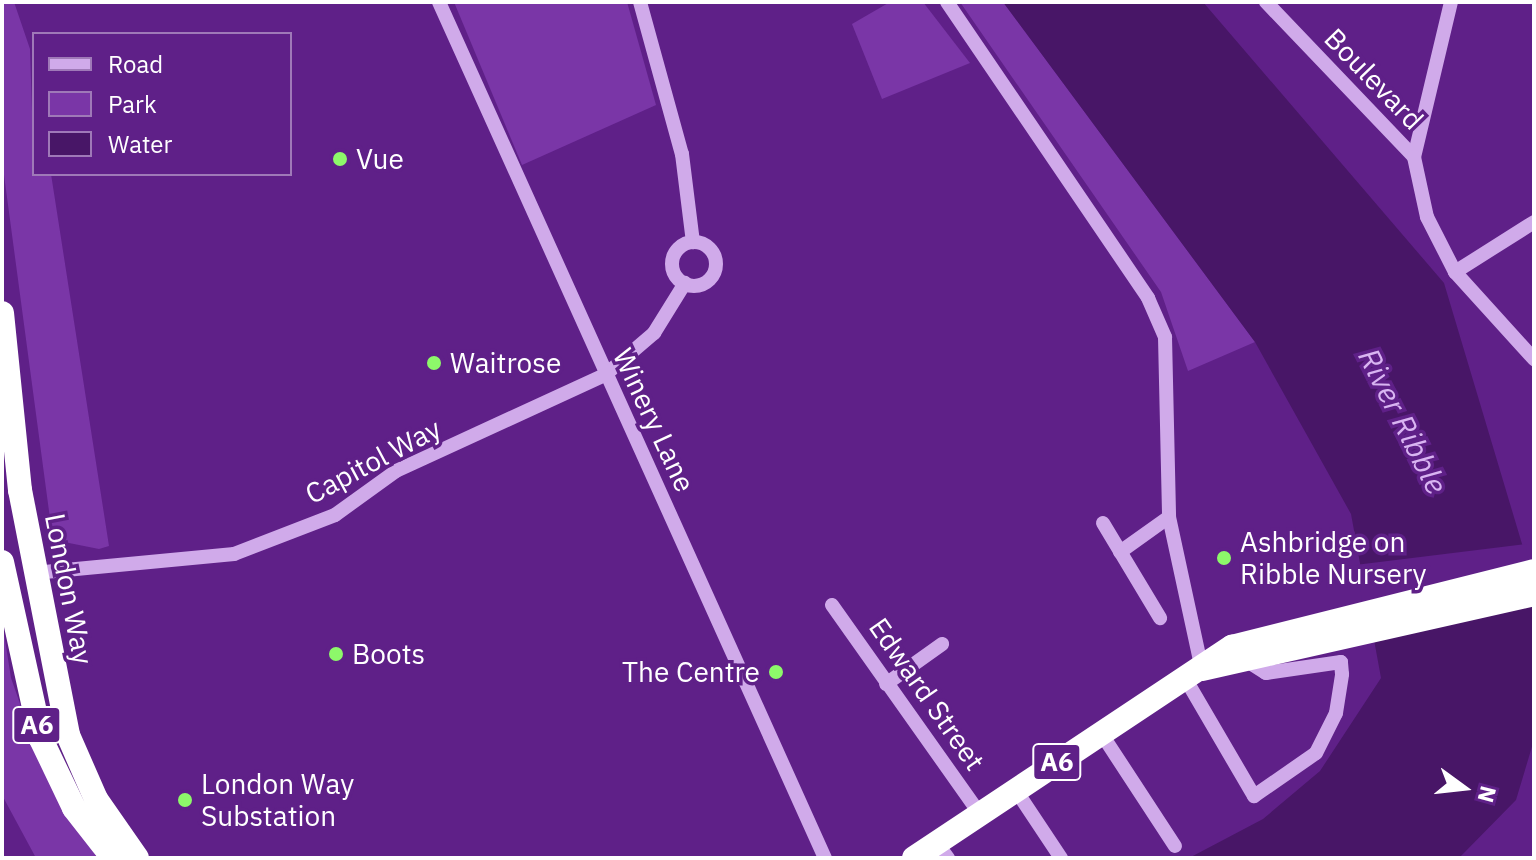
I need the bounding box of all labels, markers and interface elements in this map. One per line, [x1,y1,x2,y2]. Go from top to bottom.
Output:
street label: Boulevard [1318,21,1430,137]
legend [32,32,292,176]
text: Road [108,48,163,80]
text: Park [108,88,157,120]
text: Water [108,128,172,160]
place label: Vue [356,142,404,176]
marker: Vue [331,150,349,168]
water label: River Ribble [1351,342,1455,500]
street label: Winery Lane [606,343,702,497]
place label: Waitrose [450,346,561,380]
marker: Waitrose [425,354,443,372]
street label: Capitol Way [299,411,447,511]
street label: London Way [38,511,100,667]
place label: Ashbridge on Ribble Nursery [1240,525,1427,591]
marker: Ashbridge on Ribble Nursery [1215,549,1233,567]
street label: Edward Street [862,611,992,777]
place label: Boots [352,637,425,671]
marker: Boots [327,645,345,663]
place label: The Centre [622,655,760,689]
marker: The Centre [767,663,785,681]
road number: A6 [11,703,63,747]
road number: A6 [1031,740,1083,784]
north arrow [1424,748,1504,828]
place label: London Way Substation [201,767,354,833]
text: N [1472,783,1504,806]
marker: London Way Substation [176,791,194,809]

